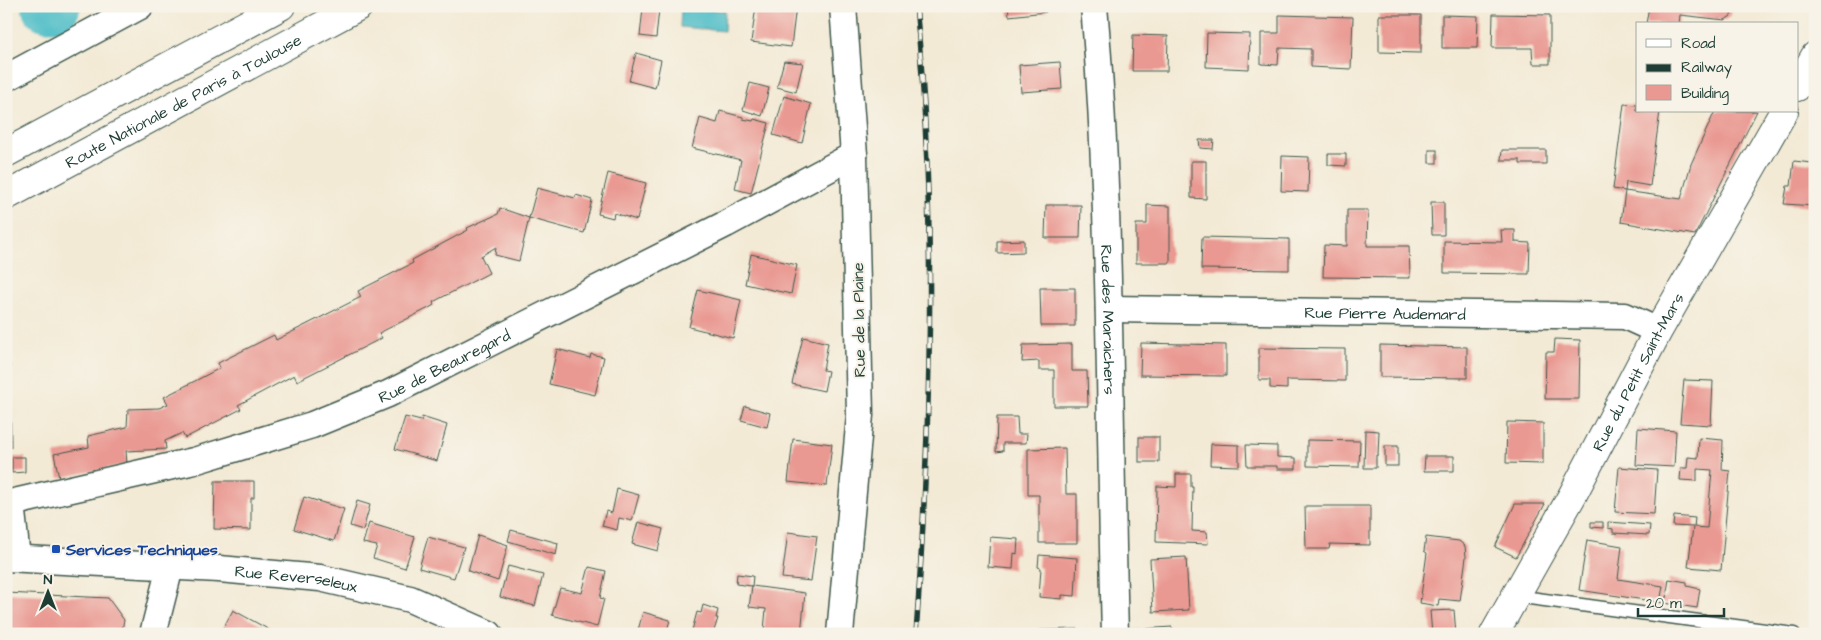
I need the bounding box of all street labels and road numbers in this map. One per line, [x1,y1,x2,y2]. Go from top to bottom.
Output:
street label: Route Nationale de Paris à Toulouse [62,29,306,174]
street label: Rue des Maraichers [1095,244,1120,395]
street label: Rue de la Plaine [847,262,871,378]
street label: Rue du Petit Saint-Mars [1587,289,1690,455]
street label: Rue Pierre Audemard [1304,302,1466,326]
street label: Rue de Beauregard [375,324,514,409]
street label: Rue Reverseleux [234,560,360,598]

